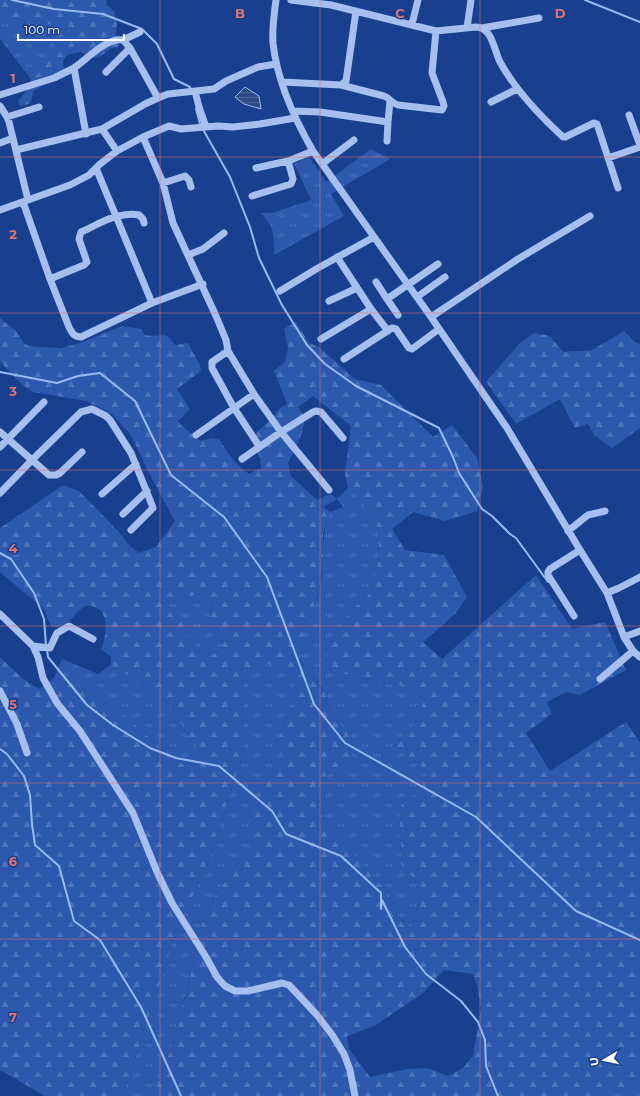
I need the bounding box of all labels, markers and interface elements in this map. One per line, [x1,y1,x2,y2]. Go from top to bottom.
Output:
text: B [235,5,245,21]
text: C [395,5,405,21]
text: D [555,5,566,21]
scale bar [18,16,124,42]
text: 100 m [24,22,60,37]
text: 1 [10,70,16,86]
text: 2 [9,226,17,242]
text: 3 [8,383,17,399]
text: 4 [9,540,18,556]
text: 5 [9,696,17,712]
text: 6 [9,853,18,869]
text: 7 [9,1009,17,1025]
north arrow [584,1040,624,1080]
text: U [587,1056,602,1067]

